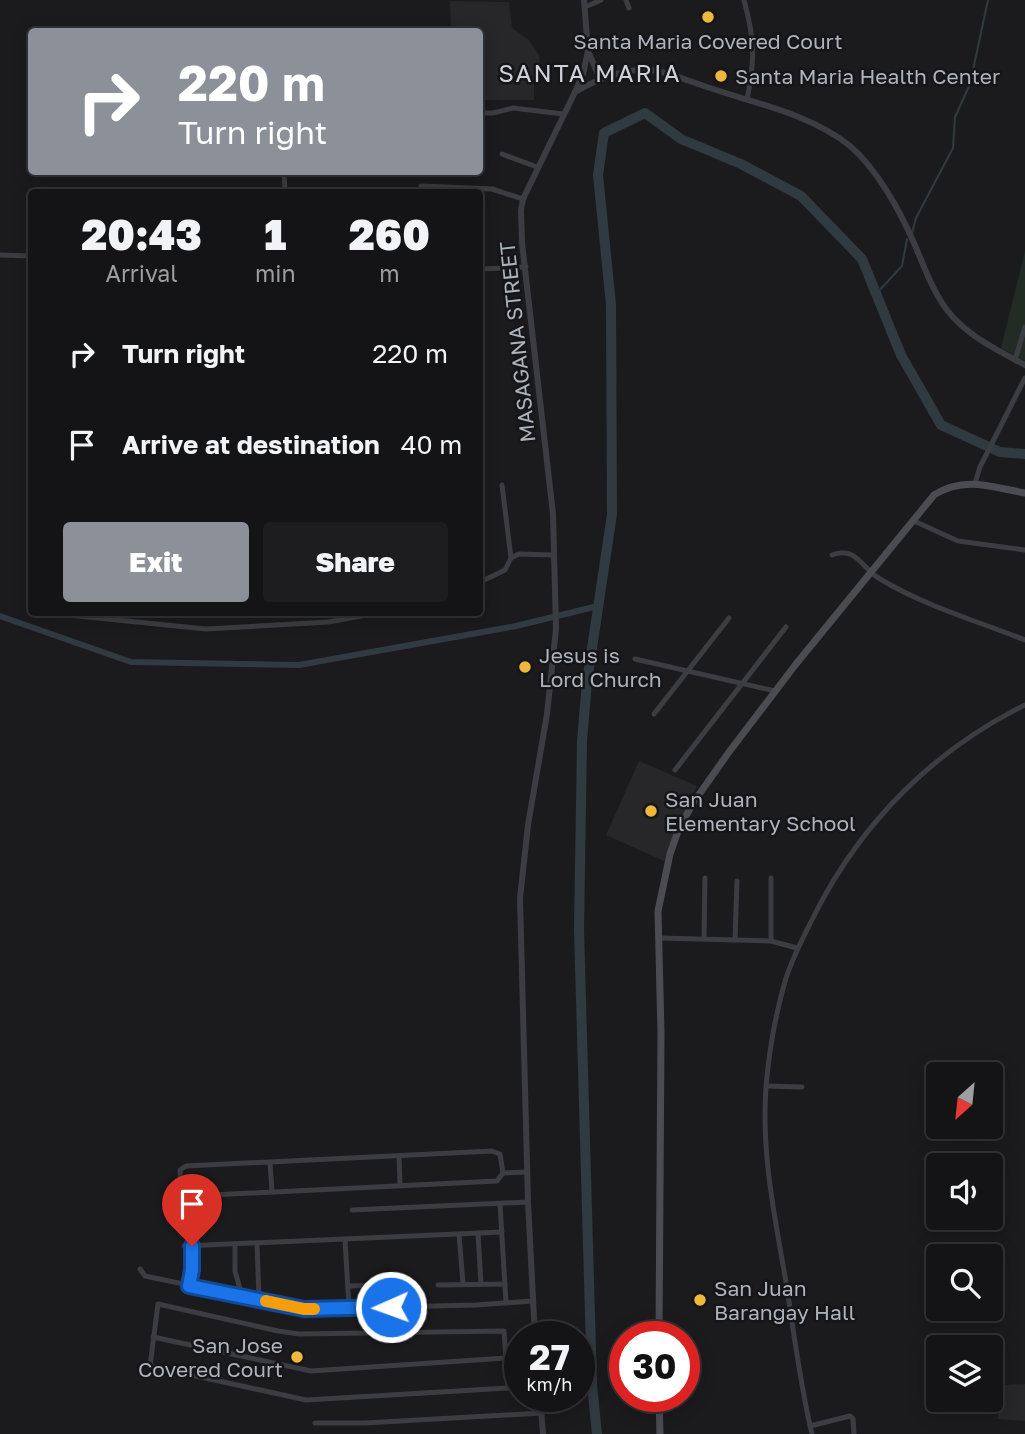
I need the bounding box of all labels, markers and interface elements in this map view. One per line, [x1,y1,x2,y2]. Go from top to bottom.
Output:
marker: Santa Maria Covered Court [700,9,716,25]
place label: Santa Maria Covered Court [573,28,843,54]
text: 220 m [178,53,325,112]
icon: right [63,56,154,147]
district label: SANTA MARIA [498,58,682,87]
place label: Santa Maria Health Center [735,63,1000,89]
marker: Santa Maria Health Center [713,68,729,84]
text: Turn right [178,113,327,151]
text: 20:43 [81,209,202,259]
text: 1 [264,209,286,259]
text: 260 [349,209,430,259]
street label: MASAGANA STREET [494,240,540,444]
text: Arrival [105,259,178,287]
text: min [255,259,296,287]
text: m [379,259,400,287]
icon: right [63,335,101,373]
text: Turn right [122,338,245,369]
text: 220 m [372,338,448,369]
icon: arrive [63,426,101,464]
text: Arrive at destination [122,429,380,460]
text: 40 m [401,429,462,460]
button: Exit [63,522,249,602]
button: Share [263,522,448,602]
place label: Jesus is Lord Church [539,642,662,692]
marker: Jesus is Lord Church [517,659,533,675]
place label: San Juan Elementary School [665,786,856,836]
marker: San Juan Elementary School [643,803,659,819]
north arrow [926,1062,1003,1139]
map controls [926,1062,1003,1412]
button: sound [926,1153,1003,1230]
pin [162,1174,222,1246]
icon: arrive [173,1185,211,1223]
button: search [926,1244,1003,1321]
position arrow [354,1270,428,1344]
place label: San Juan Barangay Hall [714,1275,855,1325]
marker: San Juan Barangay Hall [692,1292,708,1308]
speed limit sign: 30 [609,1321,700,1412]
place label: San Jose Covered Court [138,1332,283,1382]
button: layers [926,1335,1003,1412]
text: 27 [529,1336,570,1378]
marker: San Jose Covered Court [289,1349,305,1365]
text: km/h [527,1373,572,1395]

